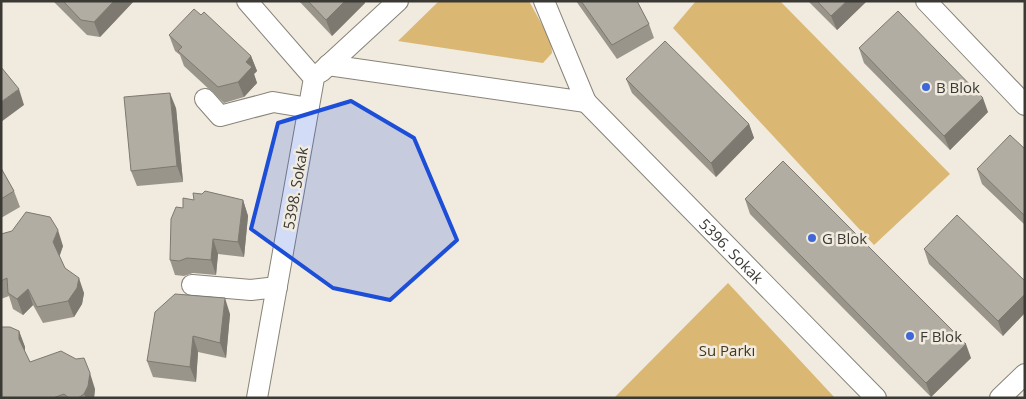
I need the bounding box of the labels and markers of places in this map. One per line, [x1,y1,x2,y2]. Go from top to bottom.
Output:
place label: B Blok [936,77,980,97]
marker: B Blok [920,81,932,93]
place label: G Blok [822,228,867,248]
marker: G Blok [806,232,818,244]
place label: F Blok [920,326,962,346]
marker: F Blok [904,330,916,342]

